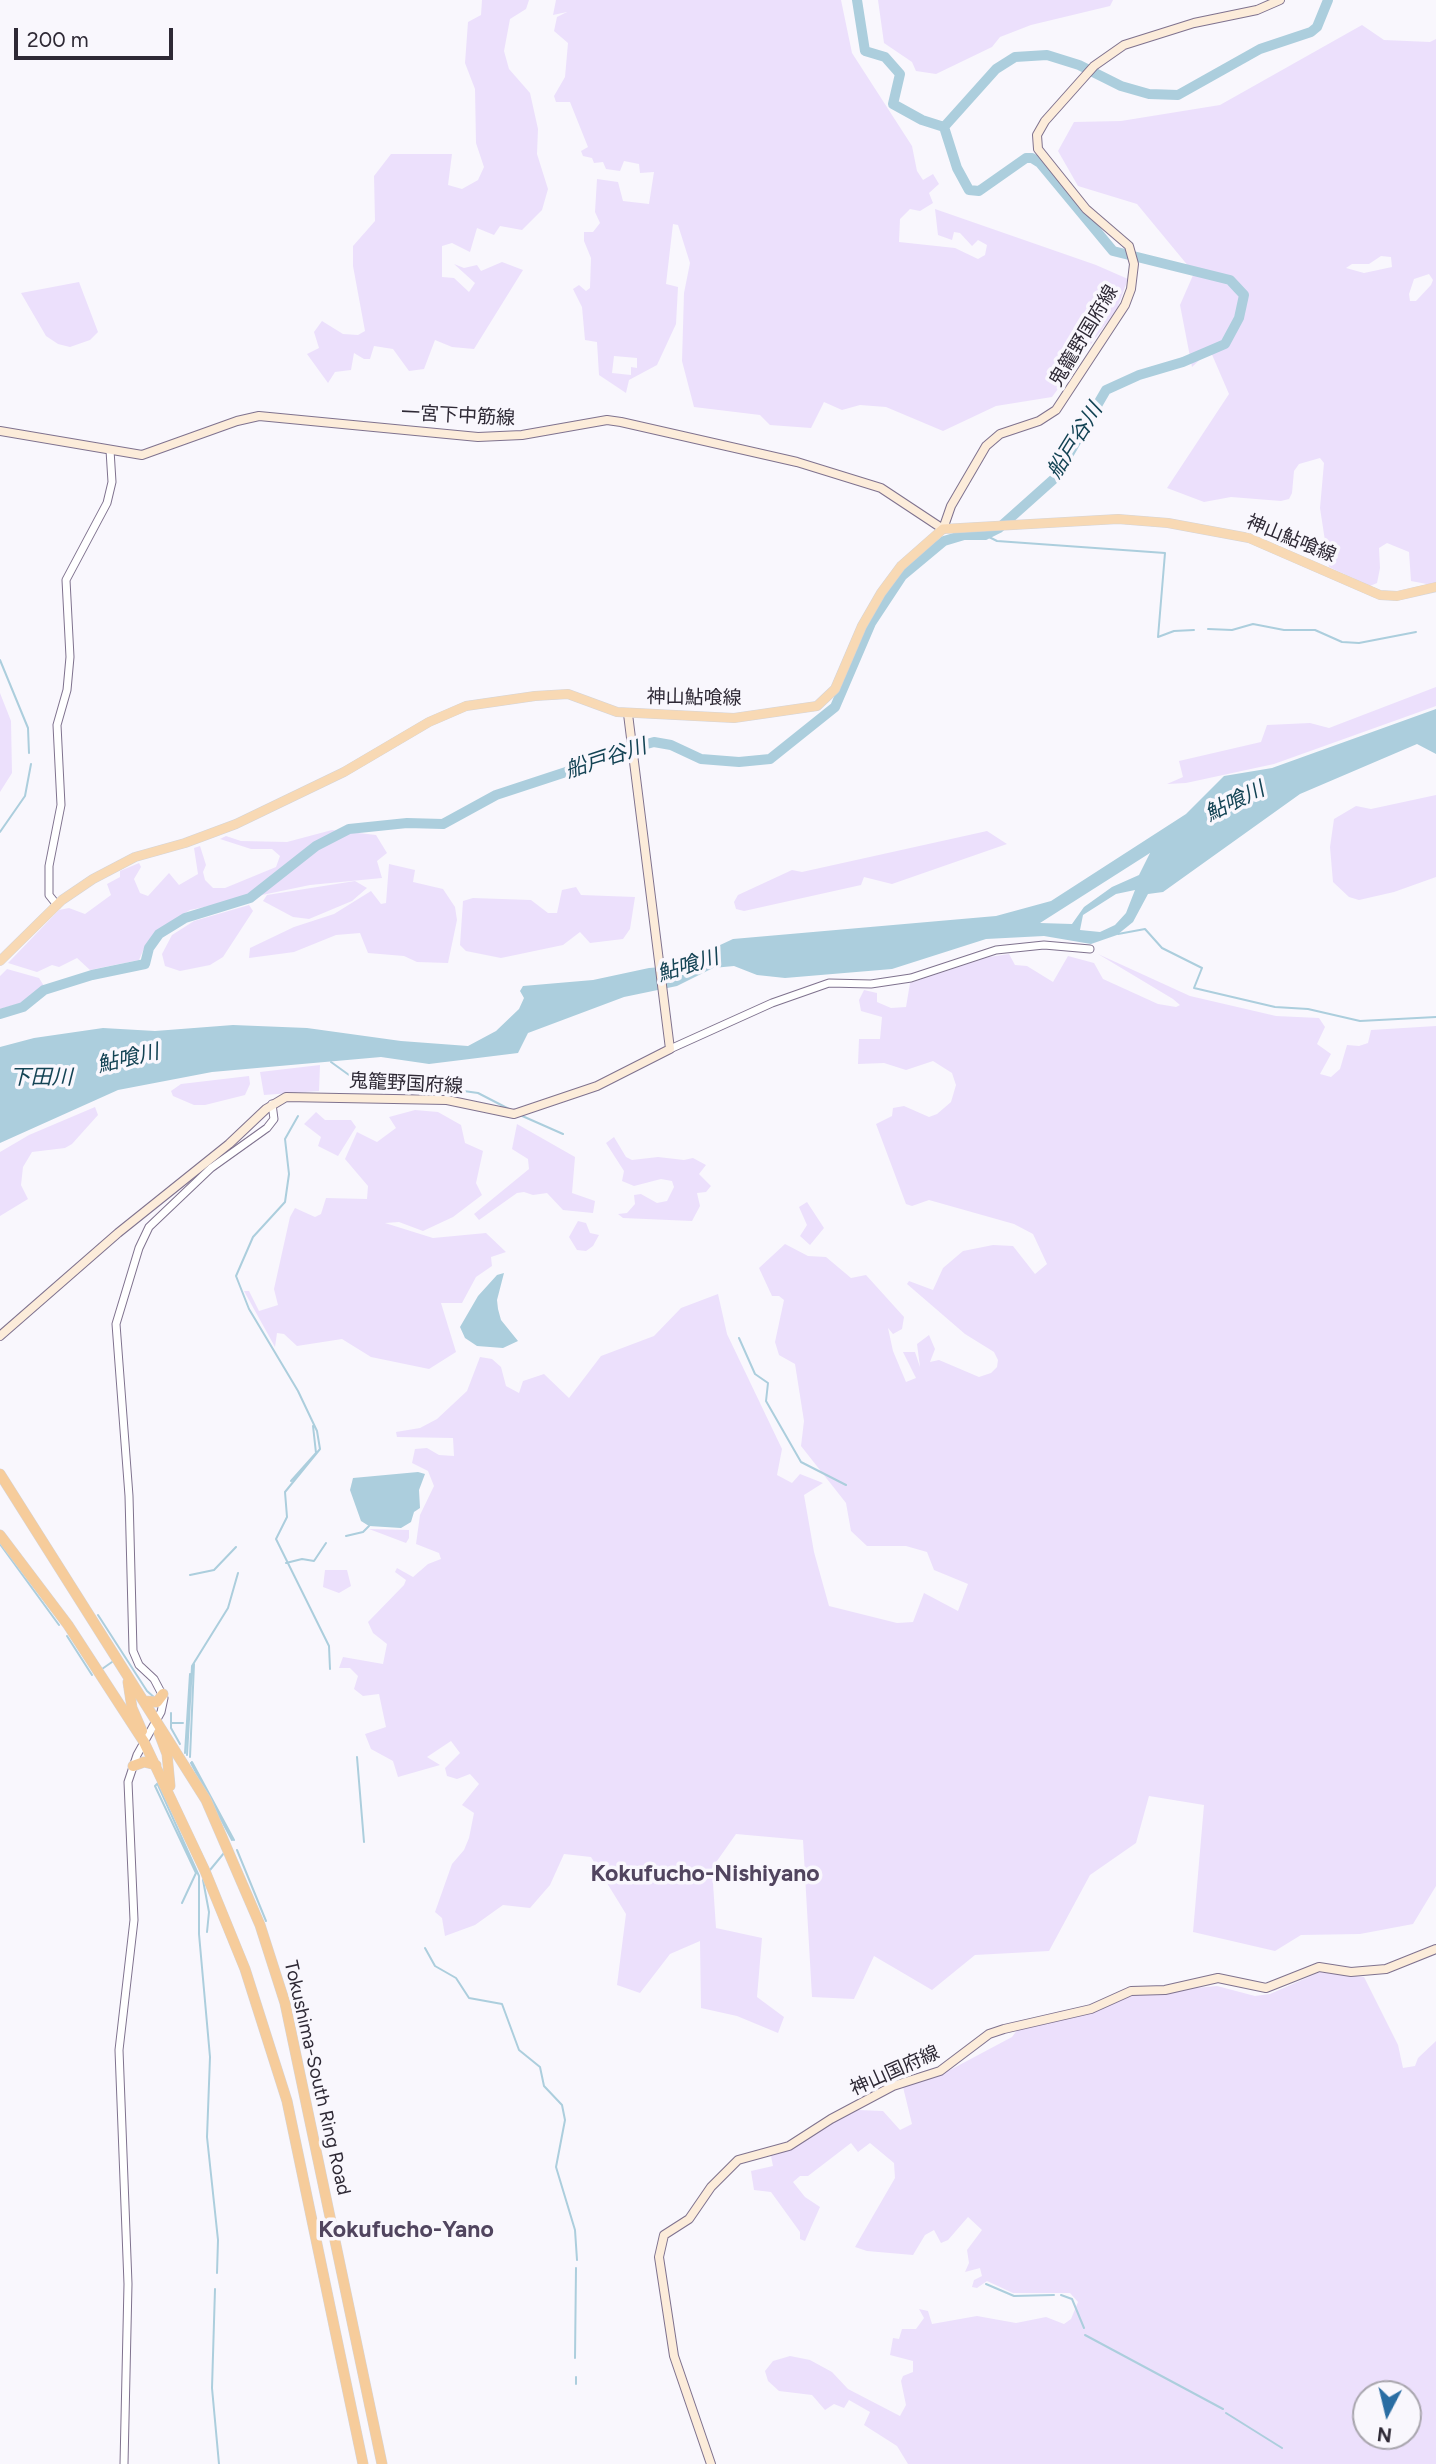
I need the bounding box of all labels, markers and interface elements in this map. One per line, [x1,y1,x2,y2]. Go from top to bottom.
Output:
scale bar [18,14,177,58]
text: 200 m [27,27,89,52]
street label: 鬼籠野国府線 [1045,281,1123,391]
water label: 船戸谷川 [1042,399,1108,483]
street label: 一宮下中筋線 [400,402,516,430]
street label: 神山鮎喰線 [1243,511,1339,567]
street label: 神山鮎喰線 [646,686,742,710]
water label: 船戸谷川 [562,734,650,784]
water label: 鮎喰川 [1201,777,1269,827]
water label: 鮎喰川 [654,945,722,987]
water label: 鮎喰川 [94,1040,162,1078]
water label: 下田川 [10,1065,72,1091]
street label: 鬼籠野国府線 [348,1070,464,1098]
district label: Kokufucho-Nishiyano [590,1860,820,1888]
street label: Tokushima-South Ring Road [279,1958,355,2198]
street label: 神山国府線 [847,2041,943,2101]
district label: Kokufucho-Yano [318,2216,494,2244]
north arrow [1352,2380,1422,2450]
text: N [1376,2422,1393,2447]

